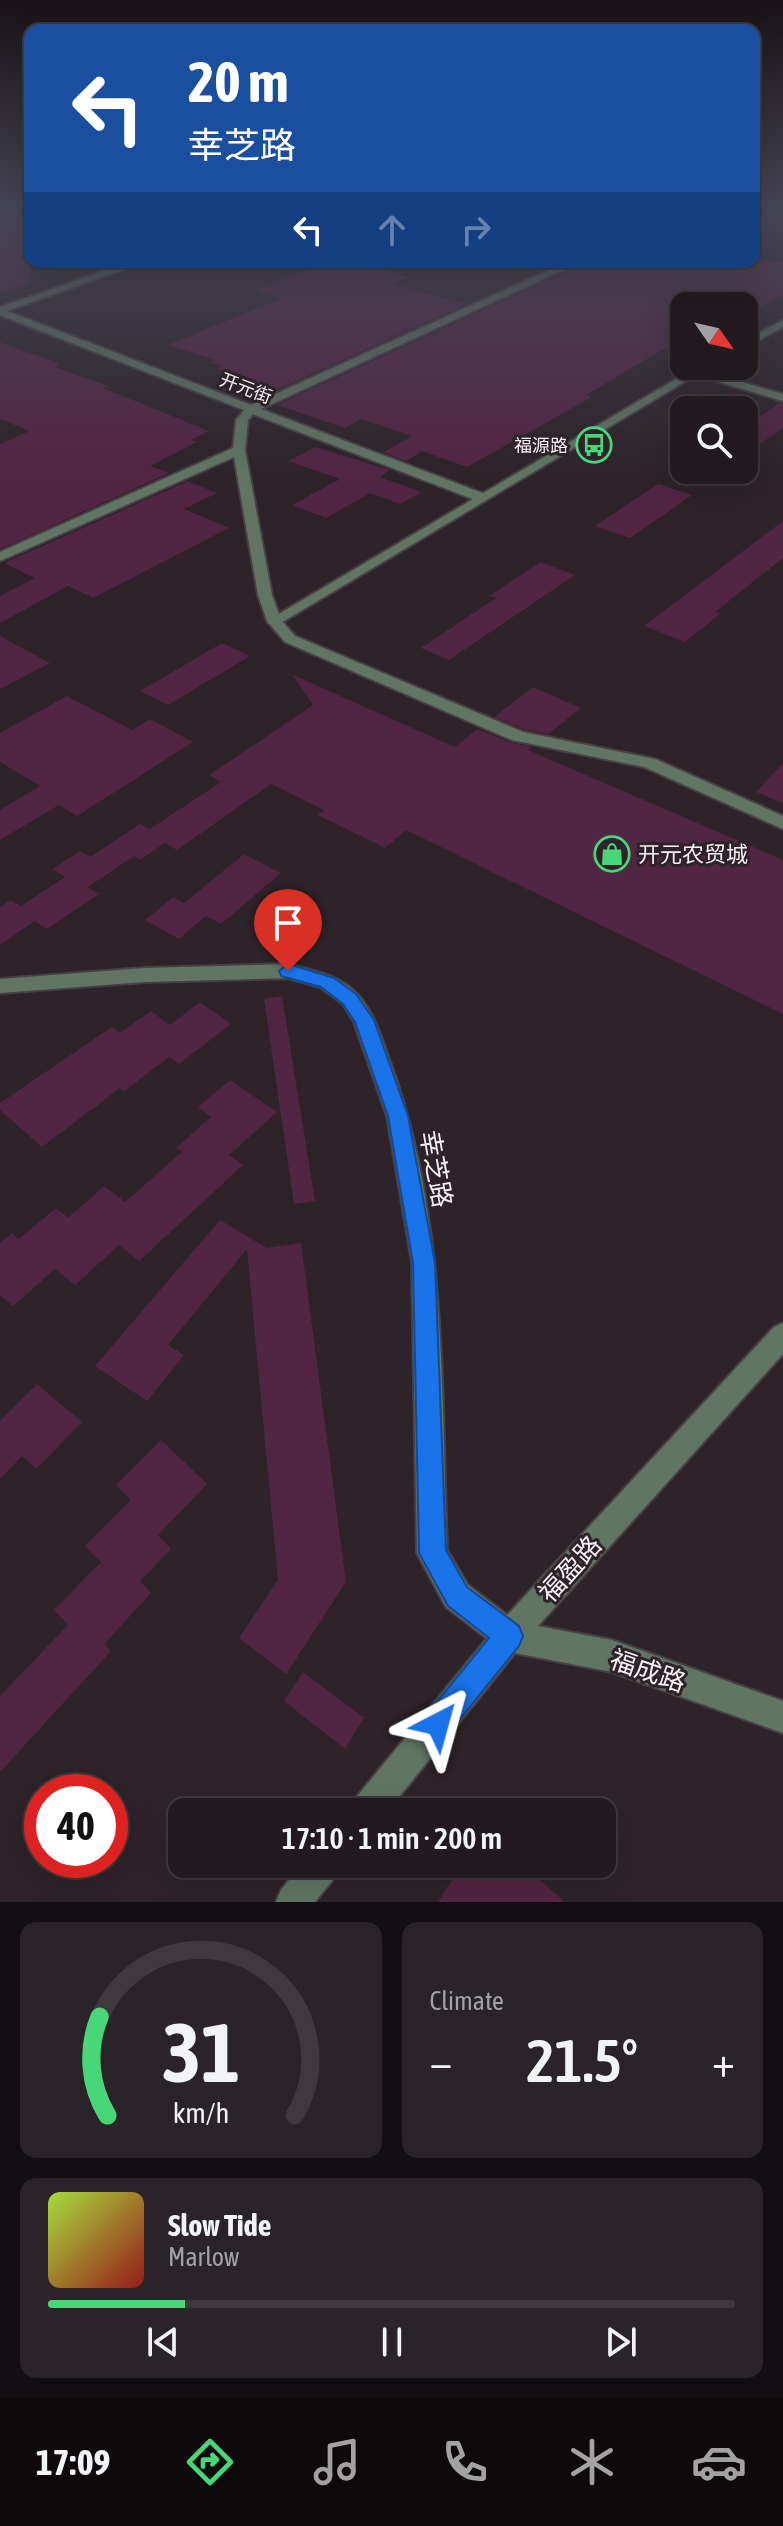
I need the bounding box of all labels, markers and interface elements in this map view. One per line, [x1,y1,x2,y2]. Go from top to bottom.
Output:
text: 20 m [188,50,289,114]
icon: left [56,56,160,160]
text: 幸芝路 [188,124,296,166]
icon: left [286,208,330,252]
icon: ahead [370,208,414,252]
icon: right [454,208,498,252]
north arrow [670,292,758,380]
map controls [670,292,758,484]
street label: 开元街 [217,369,275,407]
button: search [670,396,758,484]
bus stop icon: 福源路 [575,426,613,464]
place label: 福源路 [514,435,568,456]
shop icon: 开元农贸城 [593,835,631,873]
place label: 开元农贸城 [638,841,748,867]
pin [254,889,322,971]
icon: arrive [266,901,310,945]
street label: 幸芝路 [414,1128,458,1210]
street label: 福盈路 [533,1530,607,1608]
street label: 福成路 [606,1644,690,1698]
position arrow [396,1682,480,1766]
speed limit sign: 40 [24,1774,128,1878]
text: 17:10 · 1 min · 200 m [282,1821,502,1855]
text: Climate [430,1986,504,2016]
text: 31 [162,2004,240,2100]
text: 21.5° [526,2026,638,2095]
text: − [430,2036,452,2086]
text: + [712,2036,735,2086]
text: km/h [172,2096,229,2129]
text: Slow Tide [168,2208,271,2242]
text: Marlow [168,2242,239,2272]
icon: previous [141,2320,185,2364]
icon: pause [370,2320,414,2364]
icon: next [599,2320,643,2364]
icon: directions [182,2434,238,2490]
icon: music [309,2434,365,2490]
icon: phone [437,2434,493,2490]
icon: climate [564,2434,620,2490]
icon: car [691,2434,747,2490]
text: 17:09 [36,2441,110,2483]

